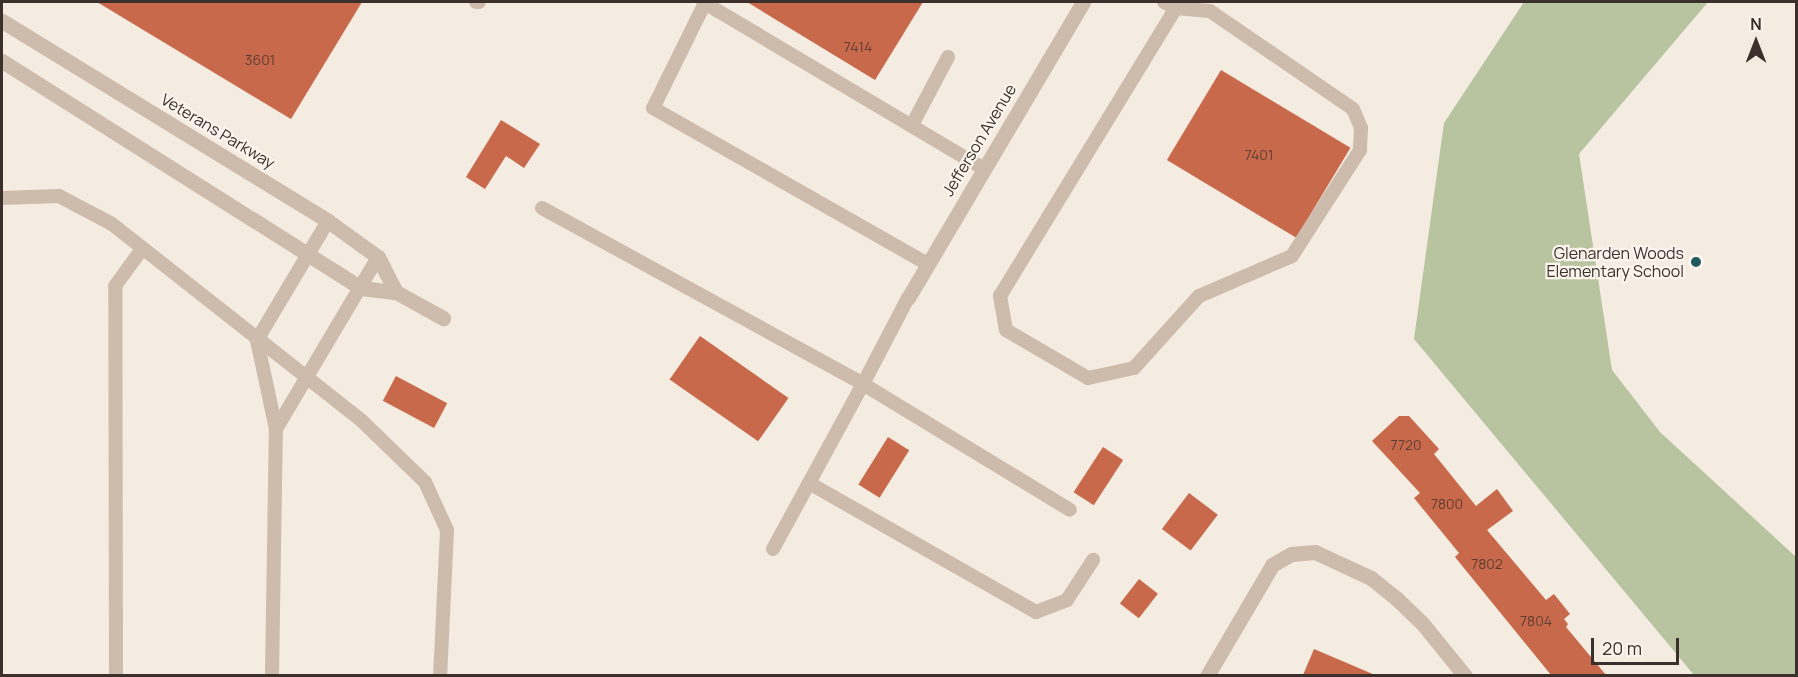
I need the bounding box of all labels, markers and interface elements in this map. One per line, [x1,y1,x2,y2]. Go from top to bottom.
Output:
north arrow [1726,12,1786,72]
text: N [1750,13,1762,35]
house number: 7414 [844,39,872,55]
house number: 3601 [245,52,275,68]
street label: Jefferson Avenue [938,81,1020,199]
street label: Veterans Parkway [158,89,278,173]
house number: 7401 [1245,147,1273,163]
place label: Glenarden Woods Elementary School [1546,243,1684,281]
marker: Glenarden Woods Elementary School [1689,255,1703,269]
house number: 7720 [1391,437,1421,453]
house number: 7800 [1431,496,1463,512]
house number: 7802 [1471,556,1503,572]
house number: 7804 [1520,613,1552,629]
scale bar [1594,626,1682,664]
text: 20 m [1602,636,1642,660]

